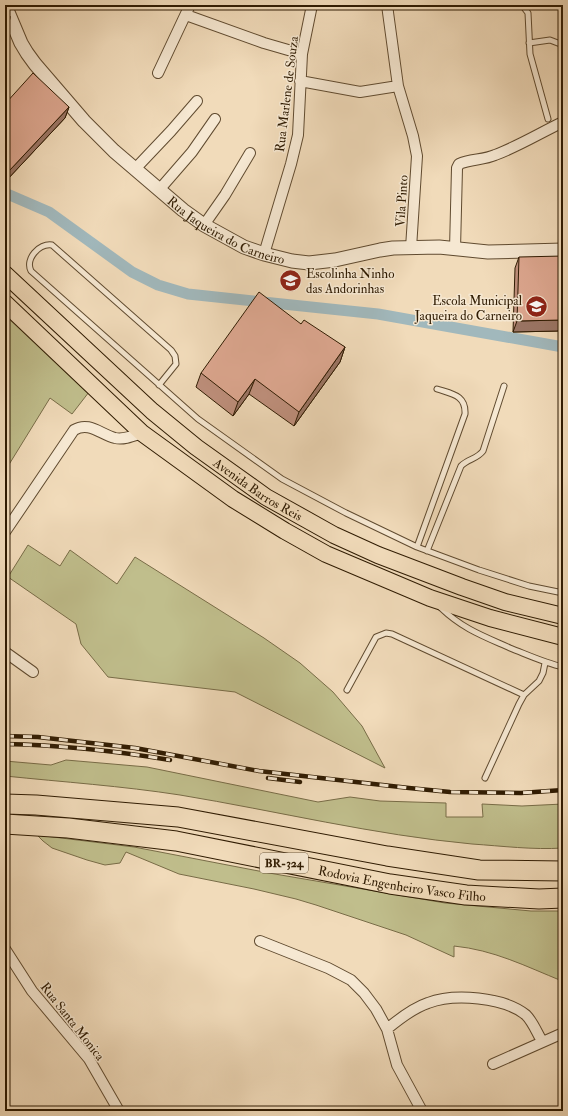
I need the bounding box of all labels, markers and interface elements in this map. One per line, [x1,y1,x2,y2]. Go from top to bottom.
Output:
street label: Rua Marlene de Souza [272,35,302,153]
street label: Vila Pinto [392,175,412,228]
street label: Rua Jaqueira do Carneiro [164,193,286,268]
place label: Escolinha Ninho das Andorinhas [306,266,394,297]
school or university icon: Escolinha Ninho das Andorinhas [278,267,304,293]
place label: Escola Municipal Jaqueira do Carneiro [414,293,523,324]
school or university icon: Escola Municipal Jaqueira do Carneiro [524,294,550,320]
street label: Avenida Barros Reis [209,454,305,525]
road number: BR-324 [260,853,308,873]
street label: Rodovia Engenheiro Vasco Filho [317,863,486,905]
street label: Rua Santa Monica [37,979,108,1064]

